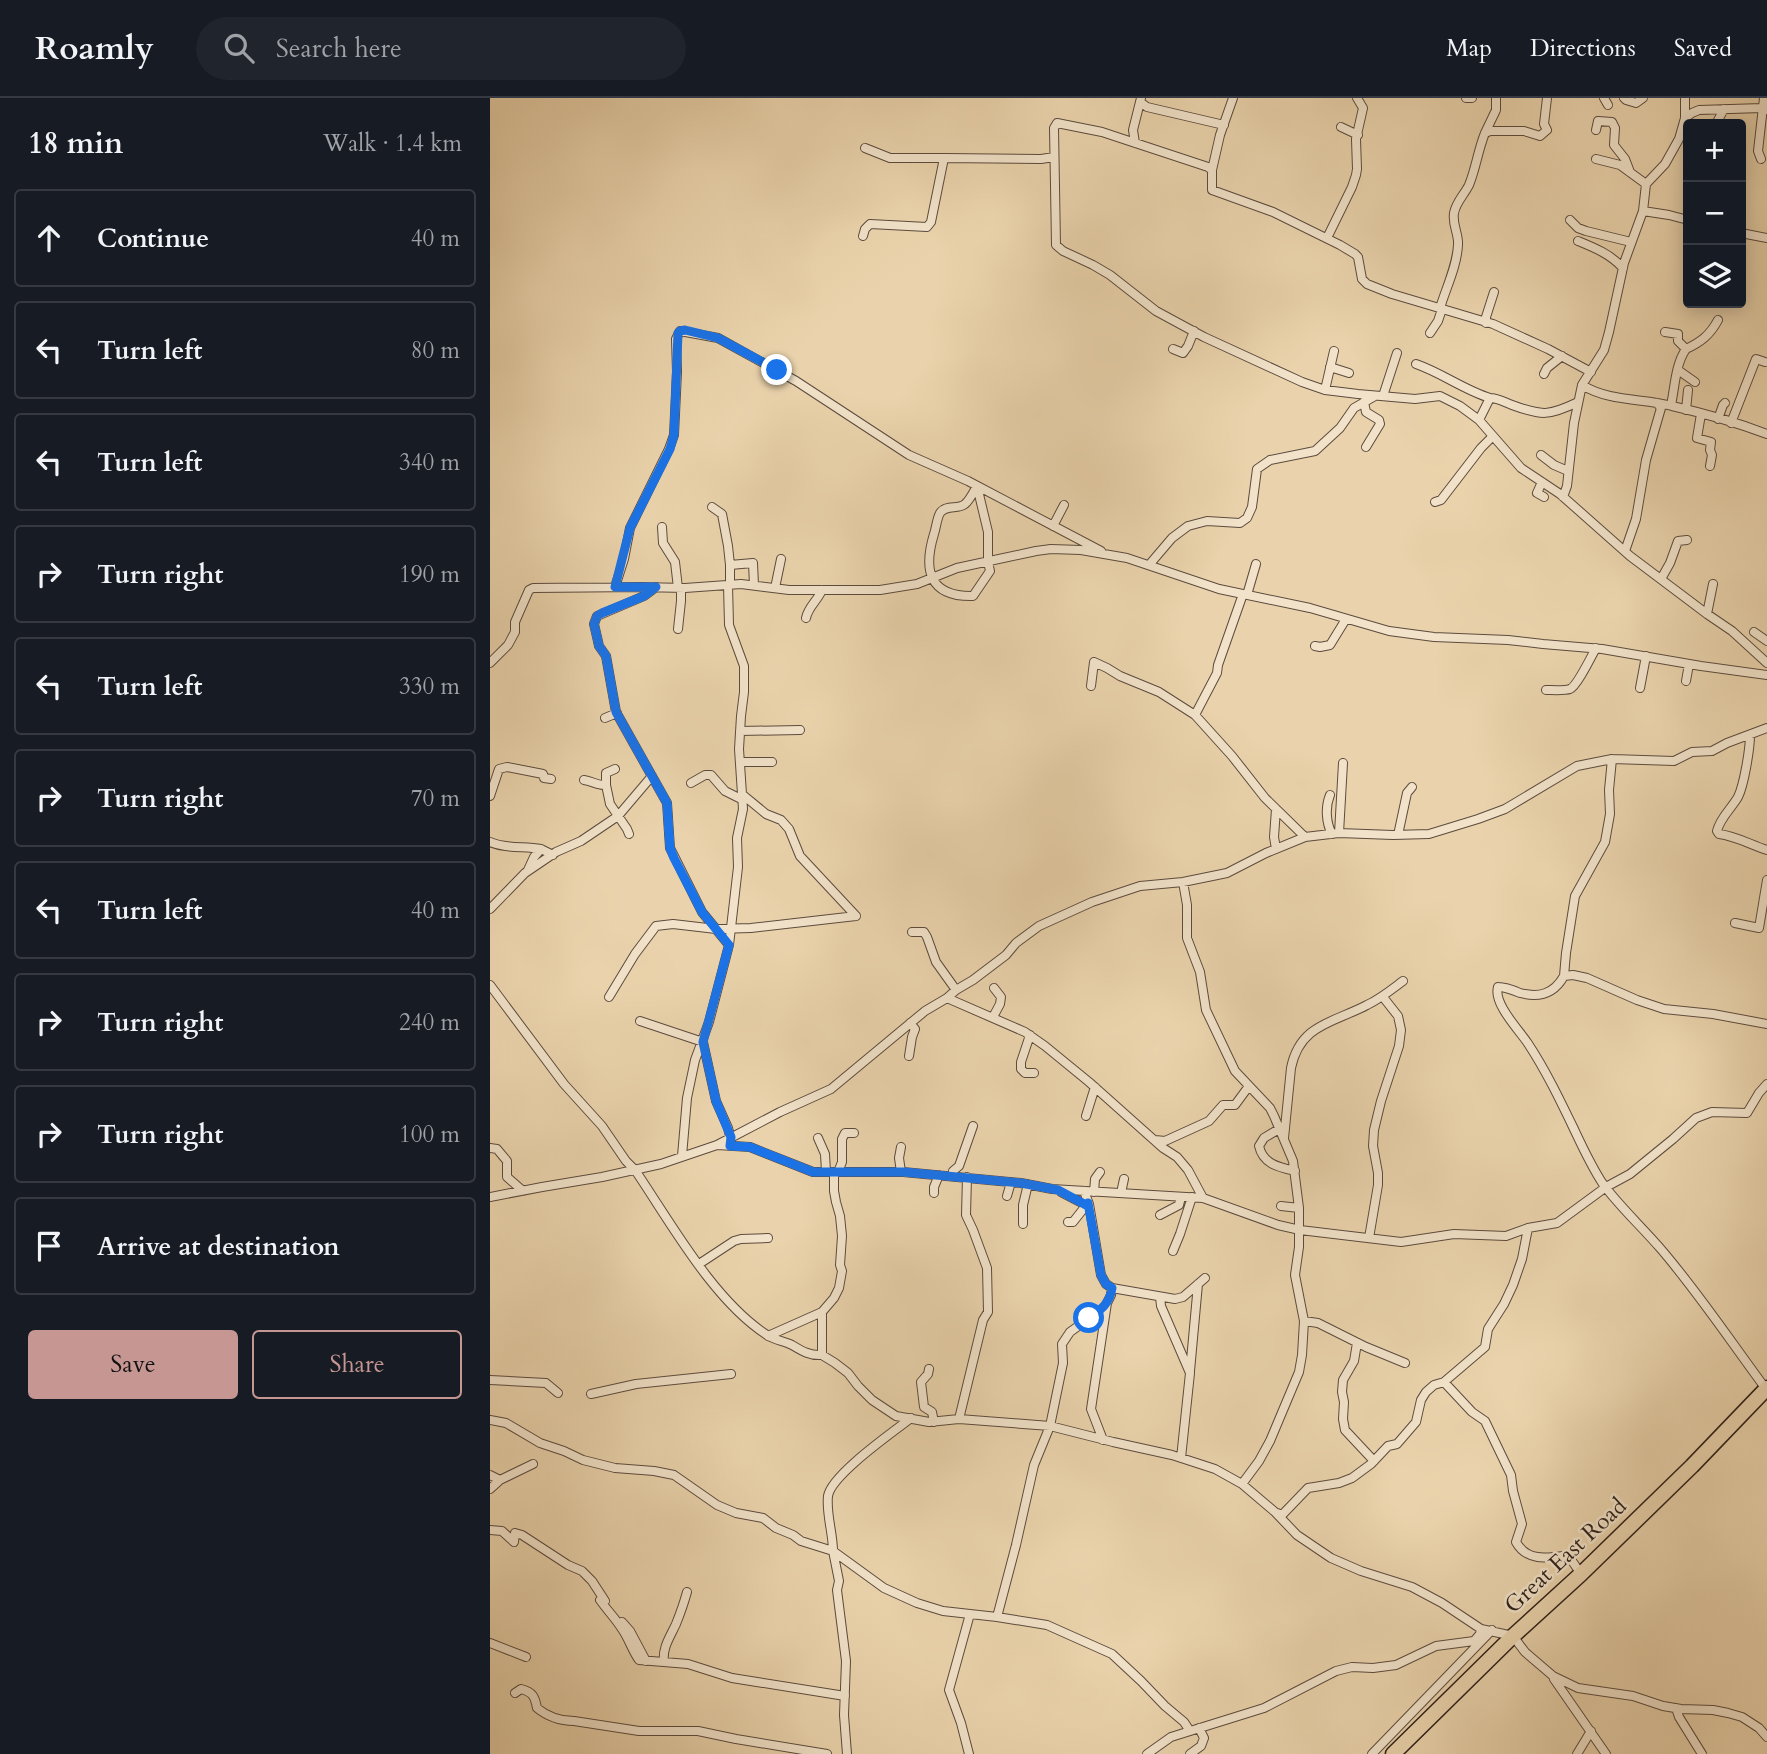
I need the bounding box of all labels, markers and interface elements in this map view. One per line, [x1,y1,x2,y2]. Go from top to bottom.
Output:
search box [196,17,686,80]
text: Roamly [35,26,154,71]
icon: search [220,29,258,67]
text: Search here [276,31,402,66]
text: Map [1446,32,1492,65]
text: Directions [1530,32,1636,65]
text: Saved [1674,32,1732,65]
map controls [1683,119,1746,308]
button: + [1683,119,1746,182]
text: 18 min [28,123,123,164]
text: Walk · 1.4 km [323,128,462,159]
button: − [1683,182,1746,245]
icon: ahead [30,219,68,257]
text: Continue [97,221,209,256]
text: 40 m [411,223,460,254]
button: layers [1683,245,1746,308]
icon: left [30,331,68,369]
text: Turn left [97,333,202,368]
text: 80 m [411,335,460,366]
route end [761,354,792,385]
icon: left [30,443,68,481]
text: Turn left [97,445,202,480]
text: 340 m [399,447,460,478]
icon: right [30,555,68,593]
text: Turn right [97,557,224,592]
text: 190 m [399,559,460,590]
icon: left [30,667,68,705]
text: Turn left [97,669,202,704]
text: 330 m [399,671,460,702]
icon: right [30,779,68,817]
text: Turn right [97,781,224,816]
text: 70 m [411,783,460,814]
icon: left [30,891,68,929]
text: Turn left [97,893,202,928]
text: 40 m [411,895,460,926]
icon: right [30,1003,68,1041]
text: Turn right [97,1005,224,1040]
text: 240 m [399,1007,460,1038]
icon: right [30,1115,68,1153]
text: Turn right [97,1117,224,1152]
text: 100 m [399,1119,460,1150]
icon: arrive [30,1227,68,1265]
text: Arrive at destination [97,1229,340,1264]
route start [1073,1302,1104,1333]
button: Save [28,1330,238,1399]
button: Share [252,1330,462,1399]
street label: Great East Road [1498,1490,1634,1620]

